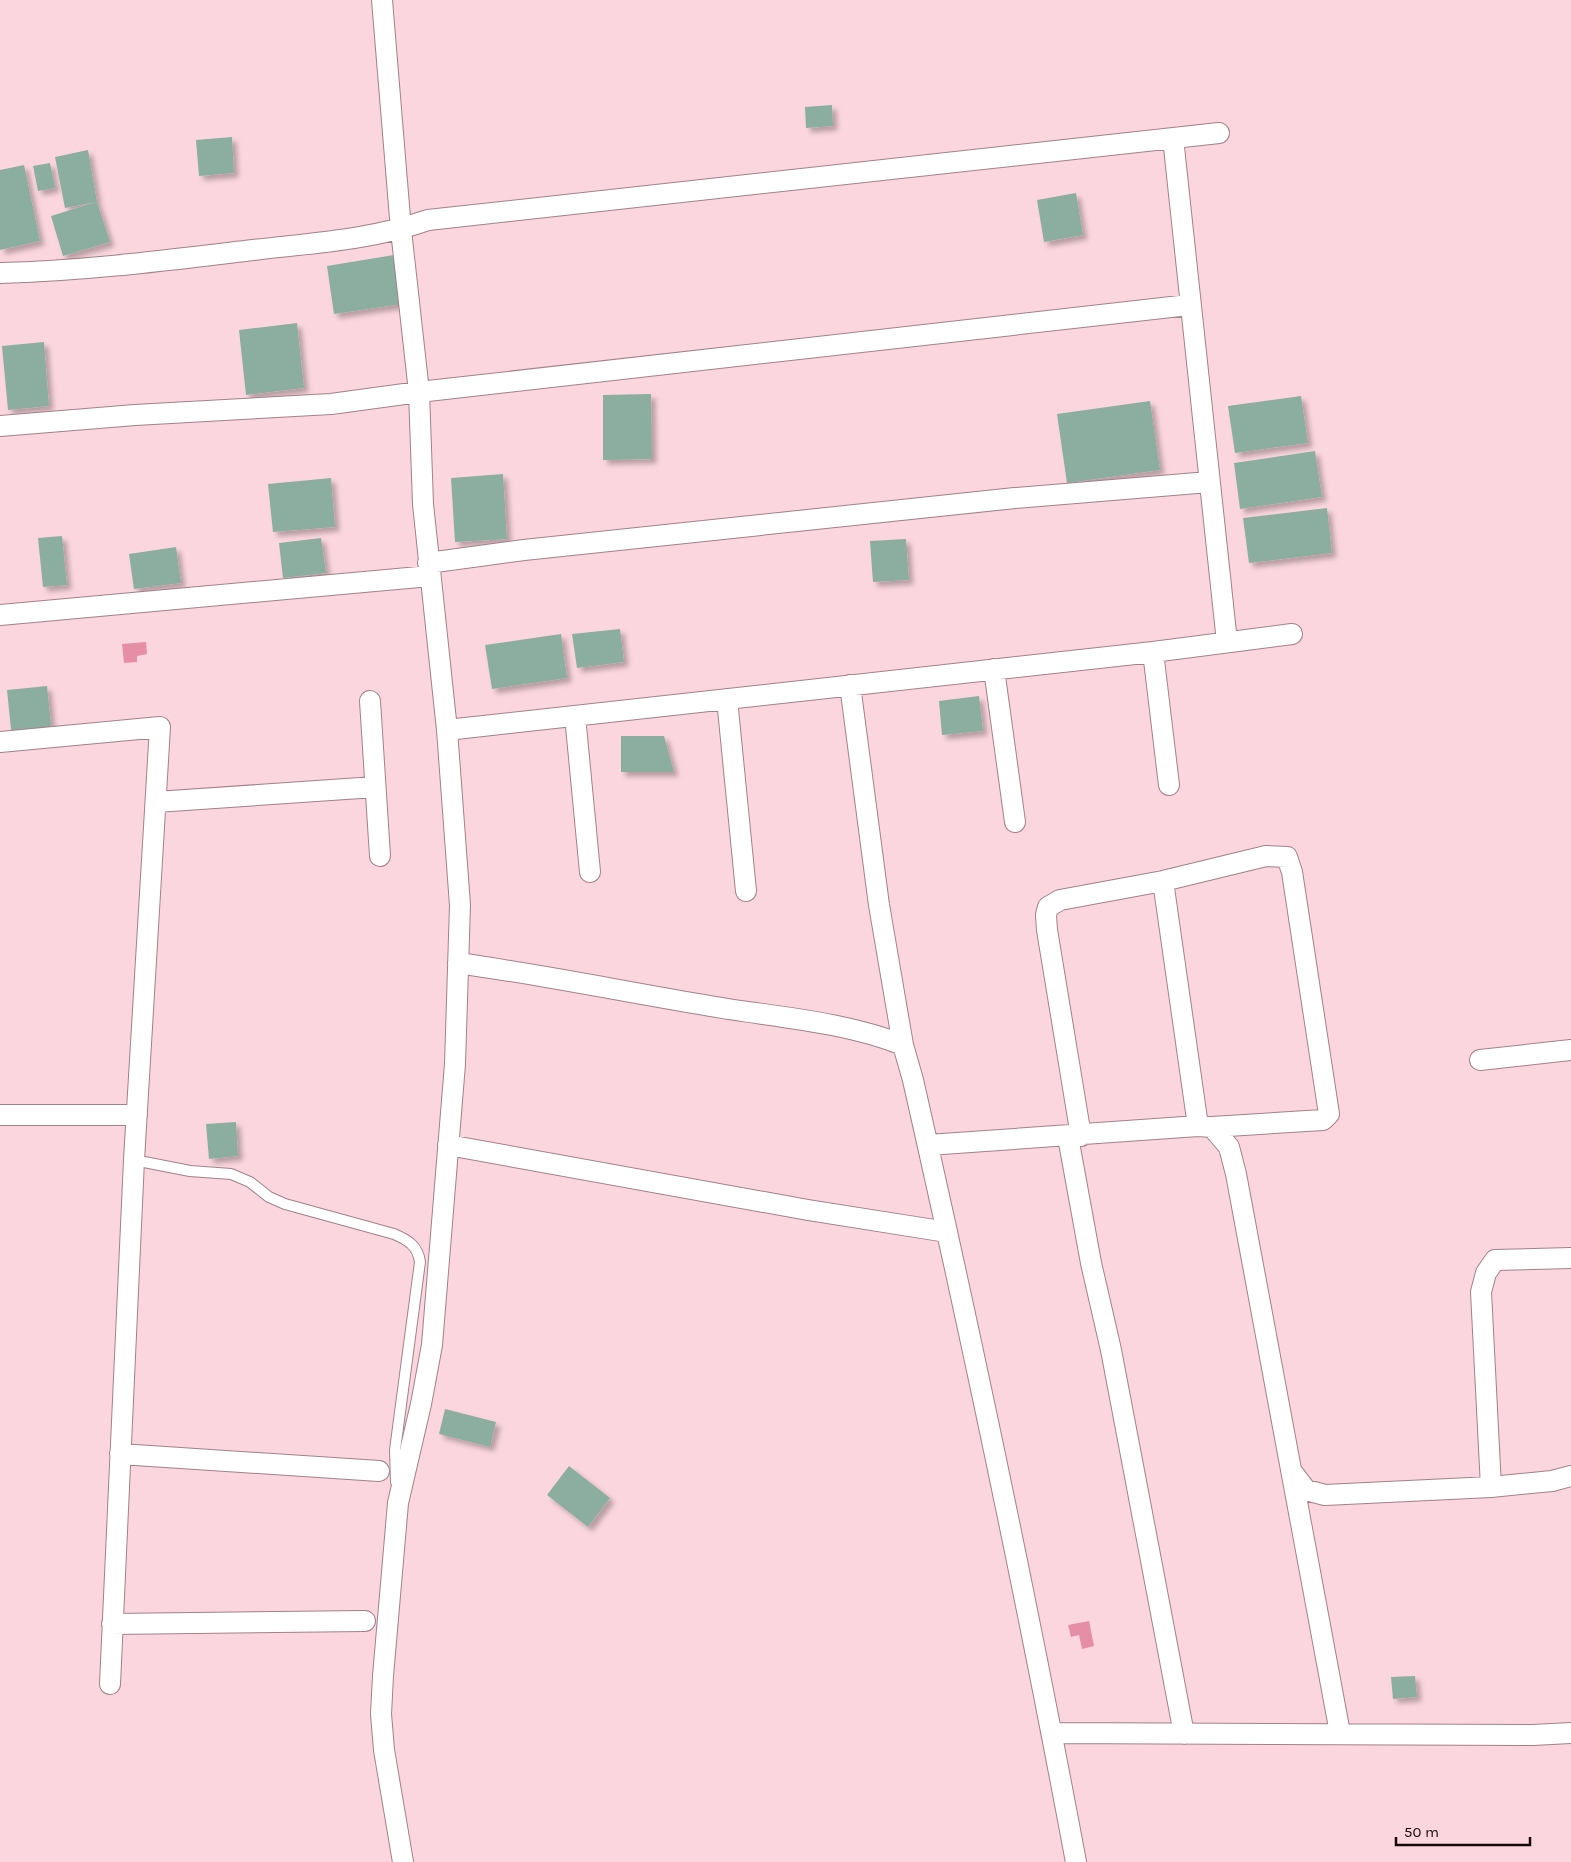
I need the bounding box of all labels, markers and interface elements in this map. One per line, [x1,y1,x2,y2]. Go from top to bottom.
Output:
scale bar [1396,1814,1530,1846]
text: 50 m [1404,1823,1439,1841]

